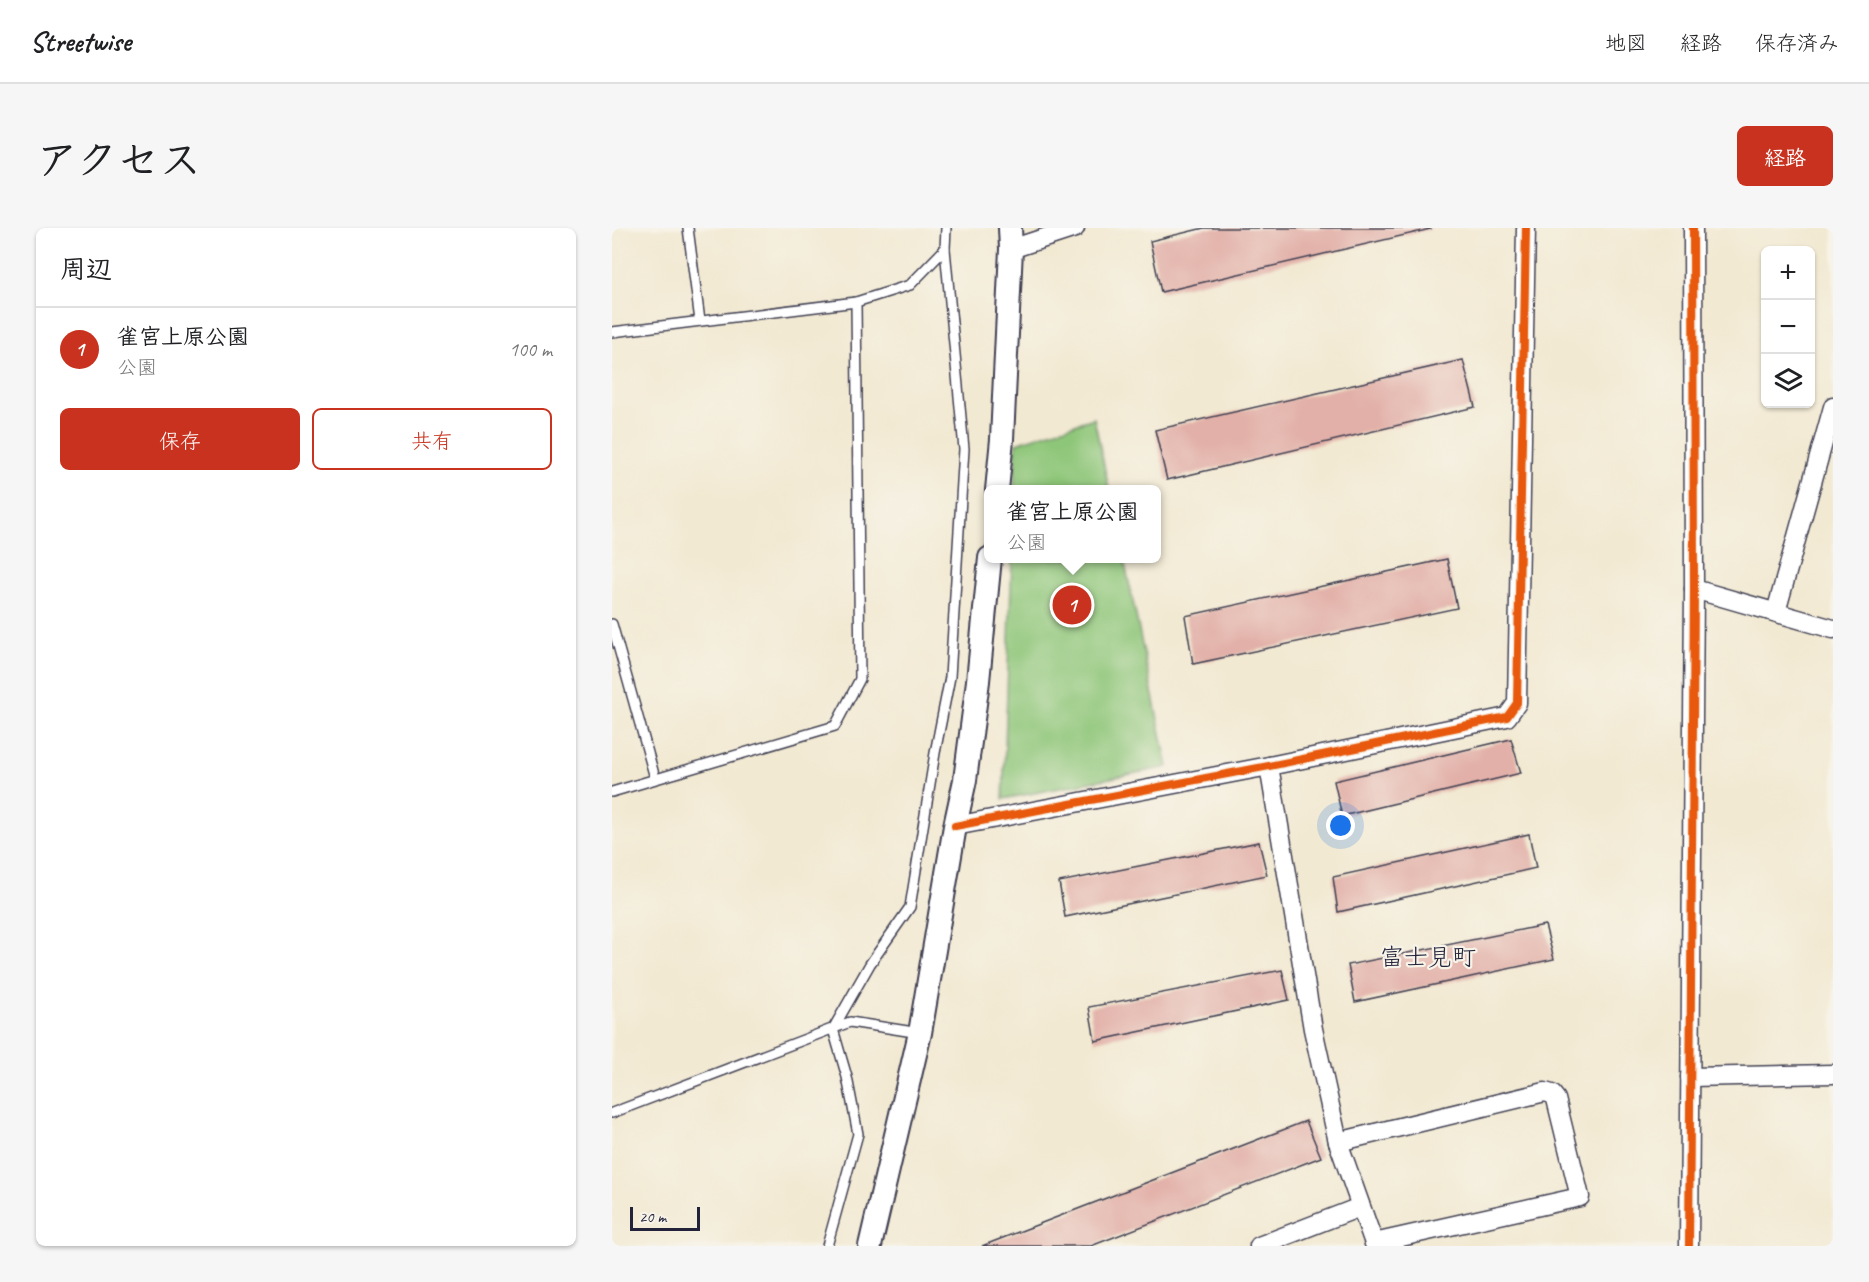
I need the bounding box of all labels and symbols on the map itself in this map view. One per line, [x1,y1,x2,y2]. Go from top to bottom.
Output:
pin: 1 [1052,582,1092,628]
your location [1326,811,1355,840]
district label: 富士見町 [1380,942,1476,972]
scale bar [630,1204,700,1232]

